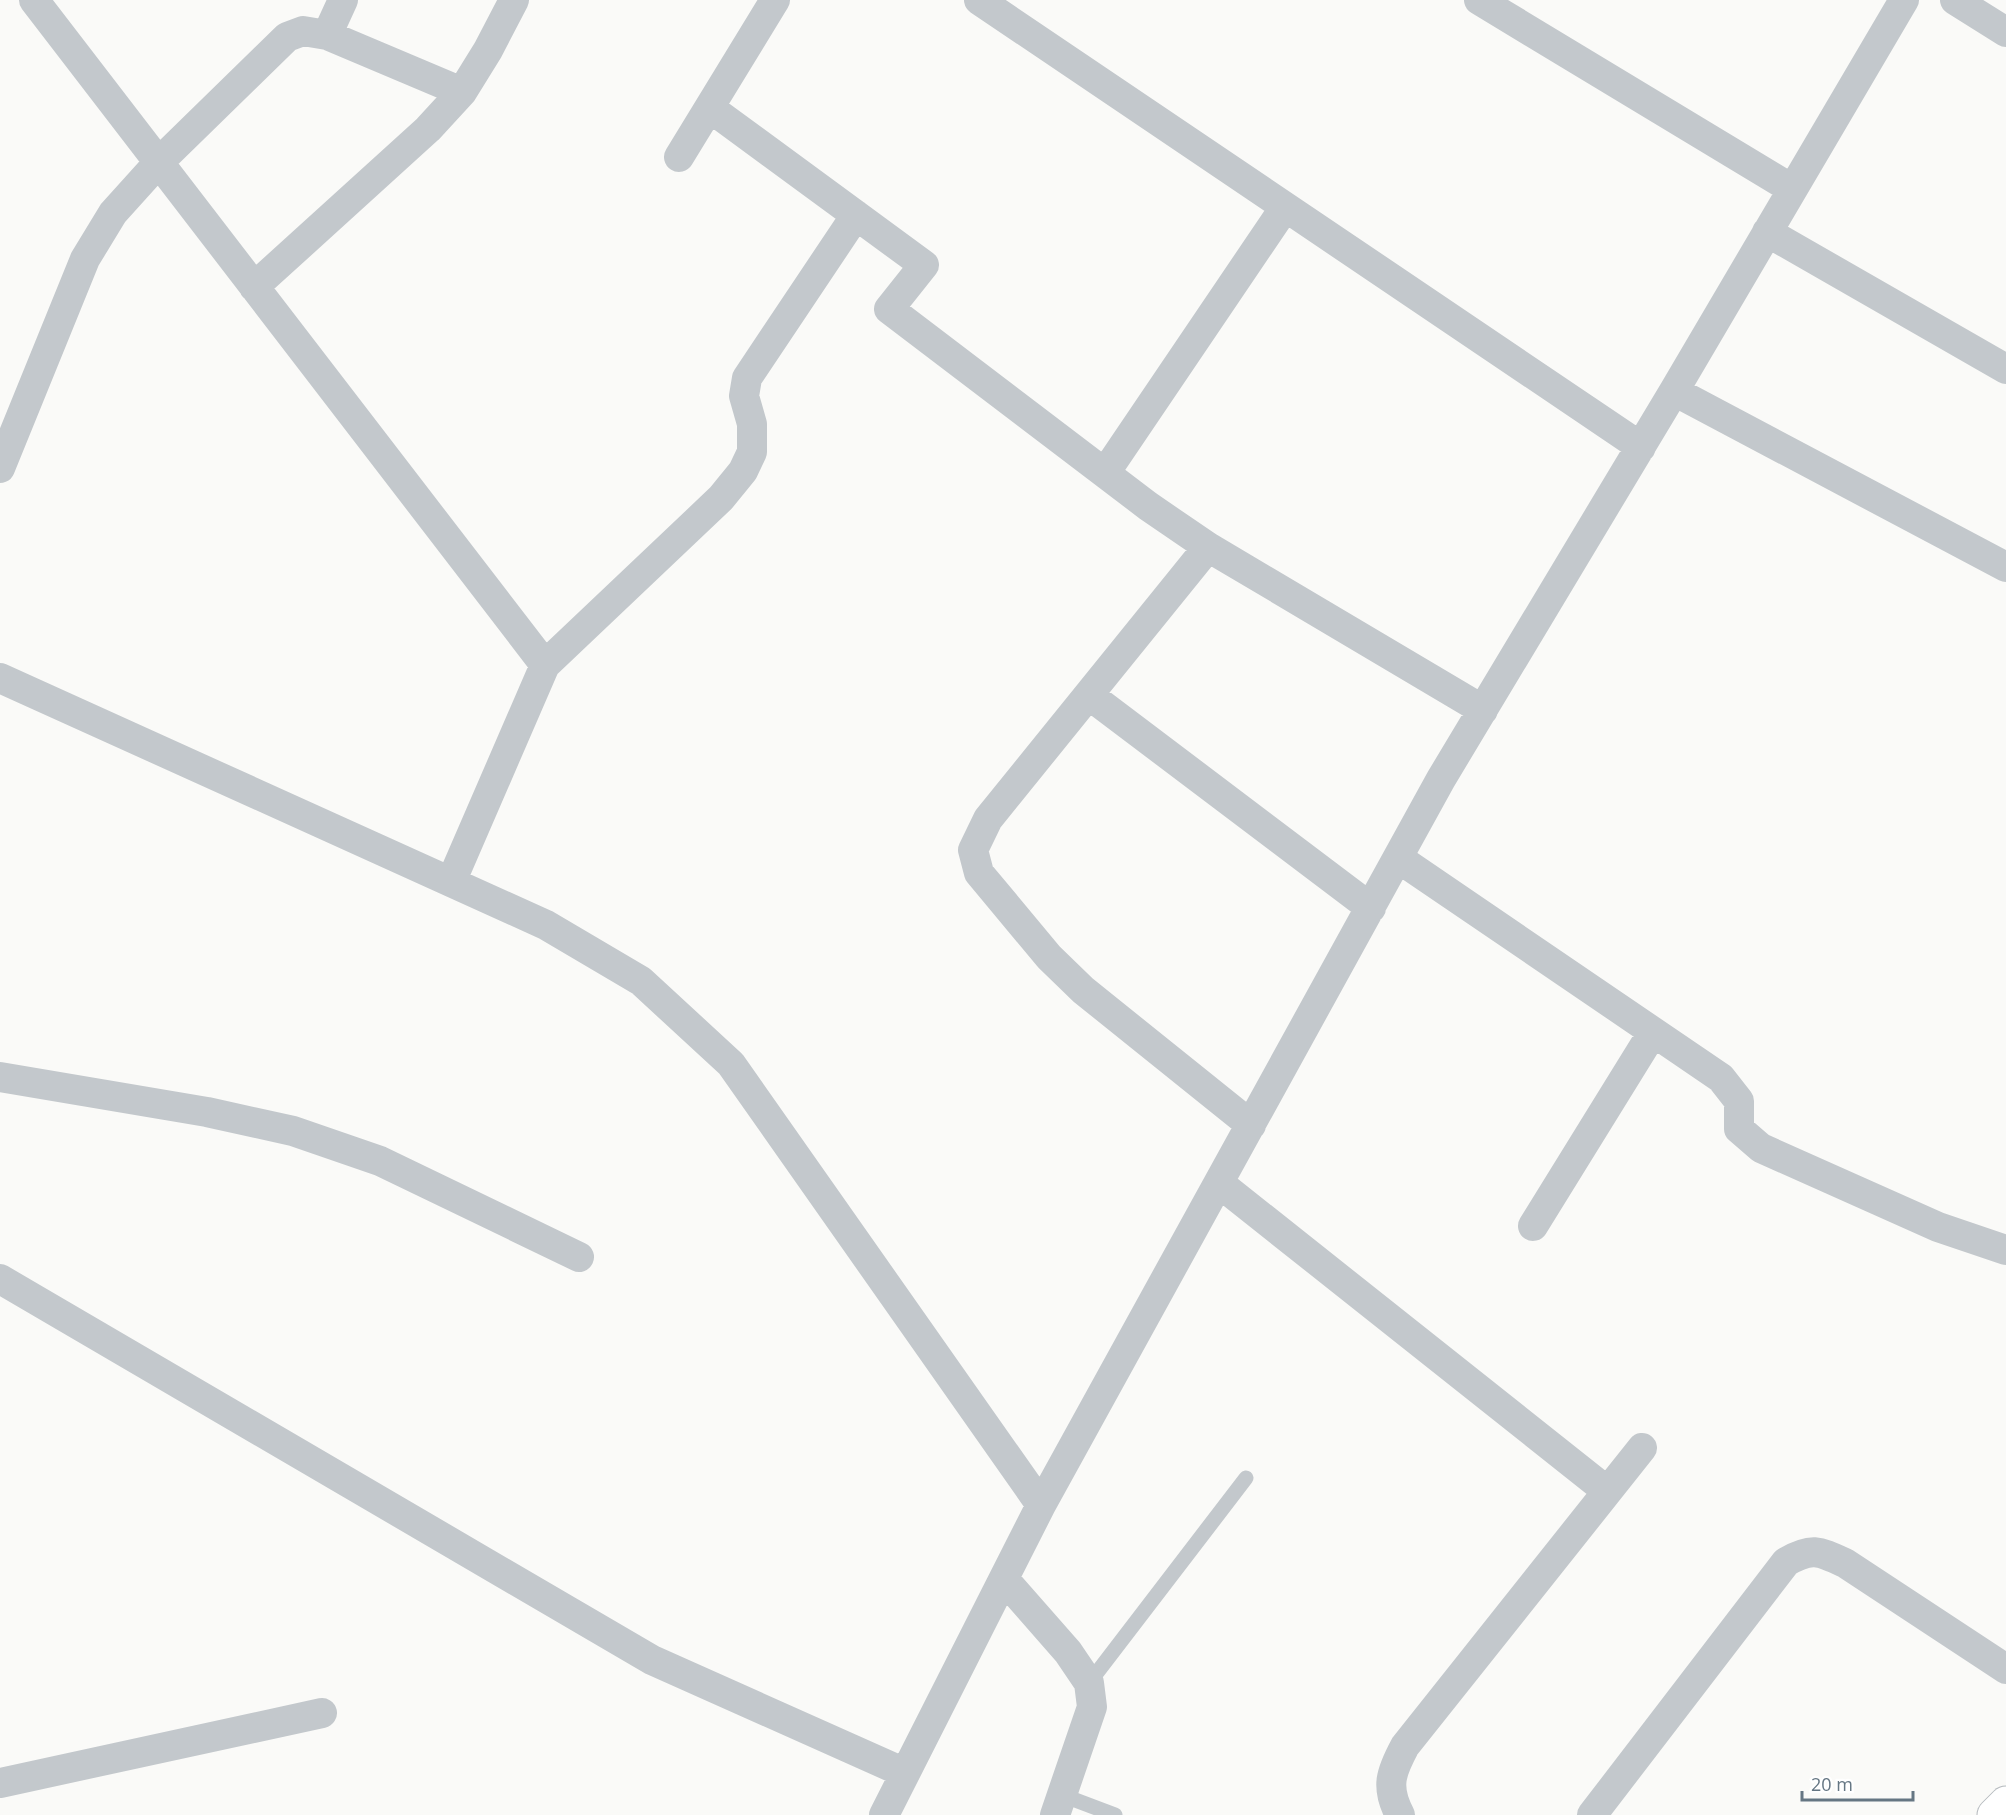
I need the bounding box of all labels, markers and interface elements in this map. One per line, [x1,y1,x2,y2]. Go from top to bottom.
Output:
scale bar [1802,1764,1913,1802]
text: 20 m [1811,1772,1853,1796]

